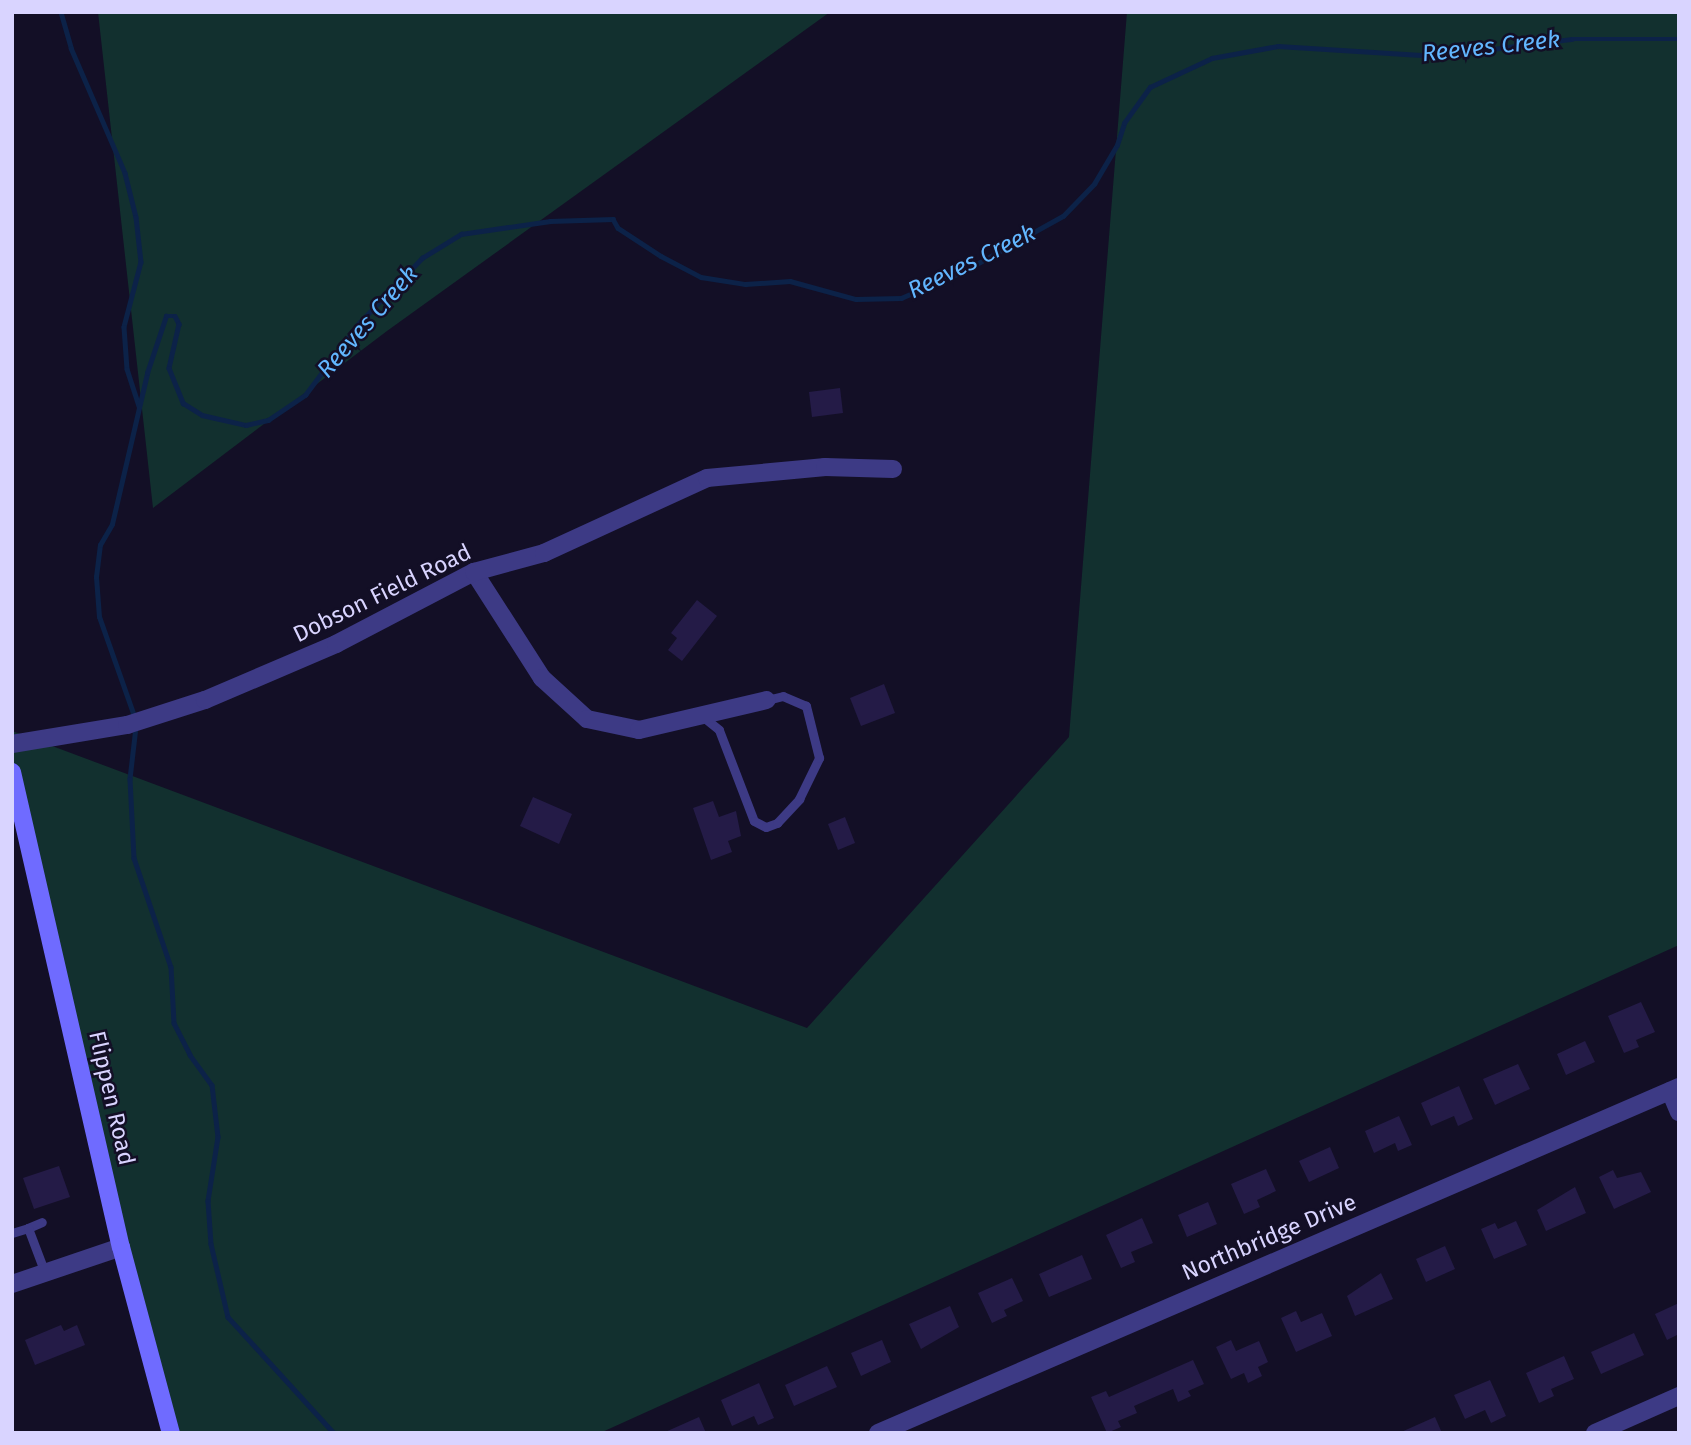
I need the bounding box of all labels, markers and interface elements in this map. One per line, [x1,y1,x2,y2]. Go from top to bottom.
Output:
water label: Reeves Creek [1420,25,1562,69]
water label: Reeves Creek [903,219,1041,305]
water label: Reeves Creek [312,260,424,384]
street label: Dobson Field Road [288,538,476,648]
street label: Flippen Road [83,1028,141,1168]
street label: Northbridge Drive [1178,1188,1360,1286]

